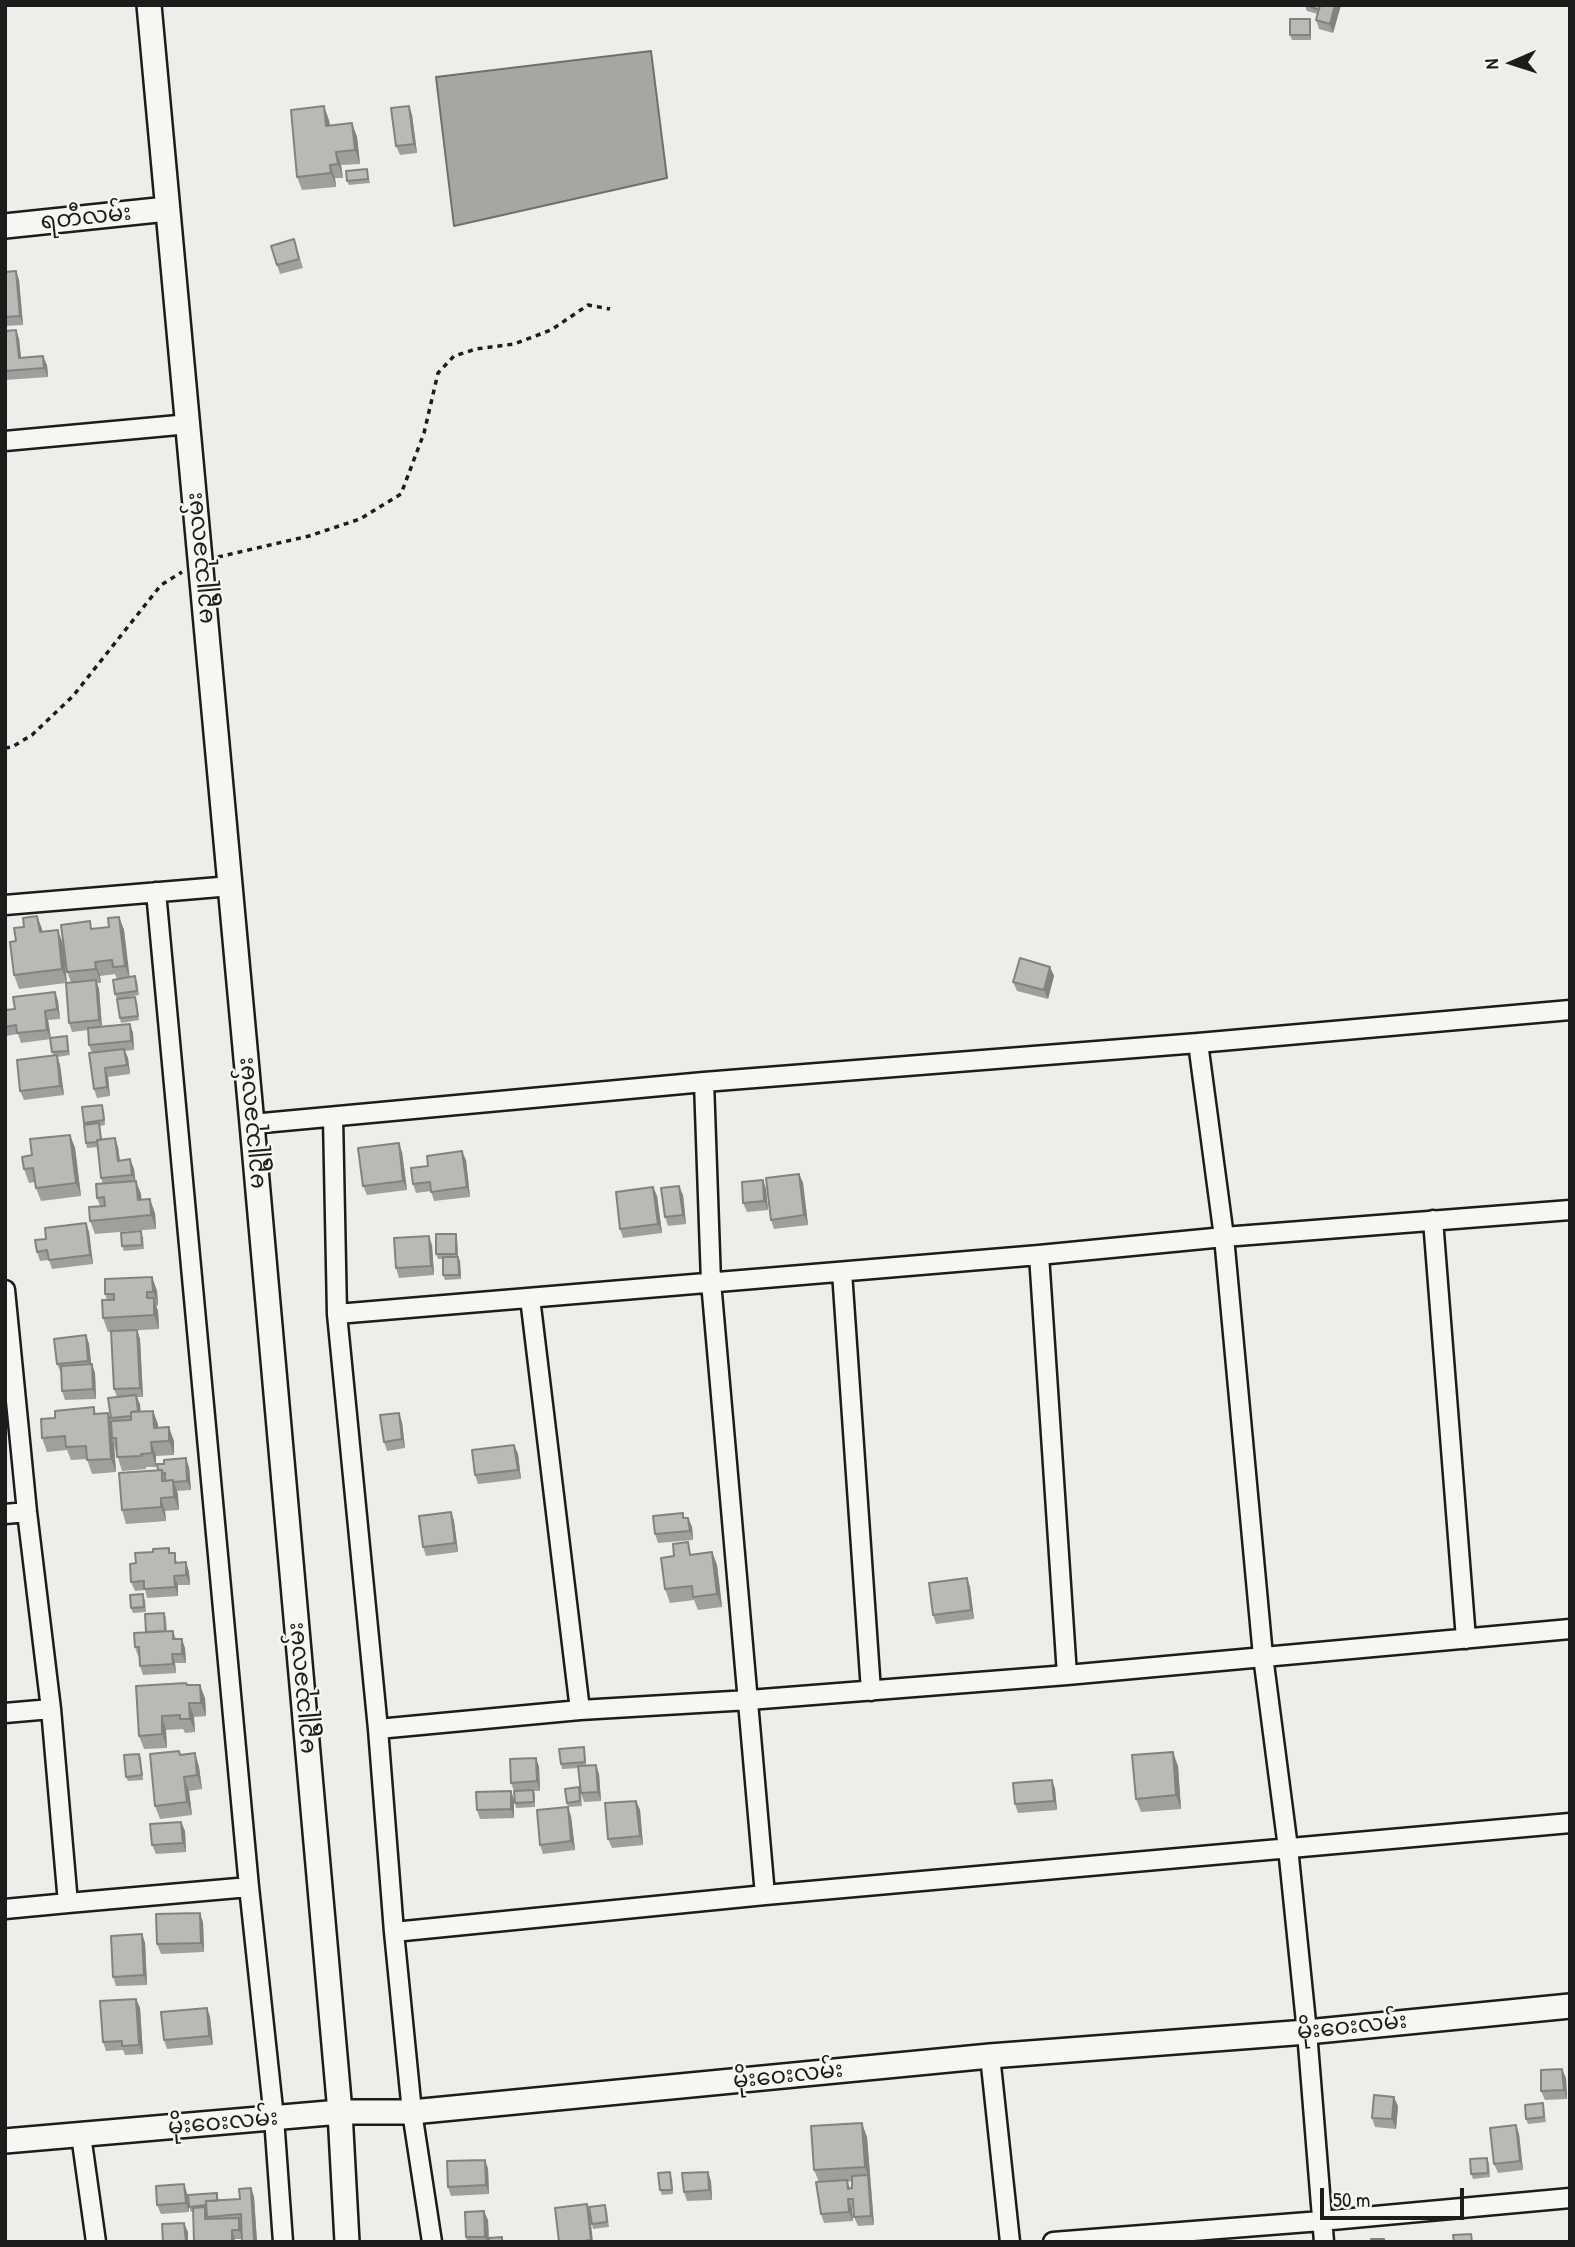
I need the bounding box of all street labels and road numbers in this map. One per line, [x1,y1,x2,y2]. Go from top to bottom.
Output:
street label: ရတီလမ်း [39,200,133,236]
street label: မဥ္ဇူသုခလမ်း [181,491,221,625]
street label: မဥ္ဇူသုခလမ်း [232,1056,272,1190]
street label: မဥ္ဇူသုခလမ်း [282,1621,322,1755]
street label: မိုးဝေးလမ်း [1296,2007,1408,2047]
street label: မိုးဝေးလမ်း [732,2056,844,2096]
street label: မိုးဝေးလမ်း [167,2104,279,2142]

